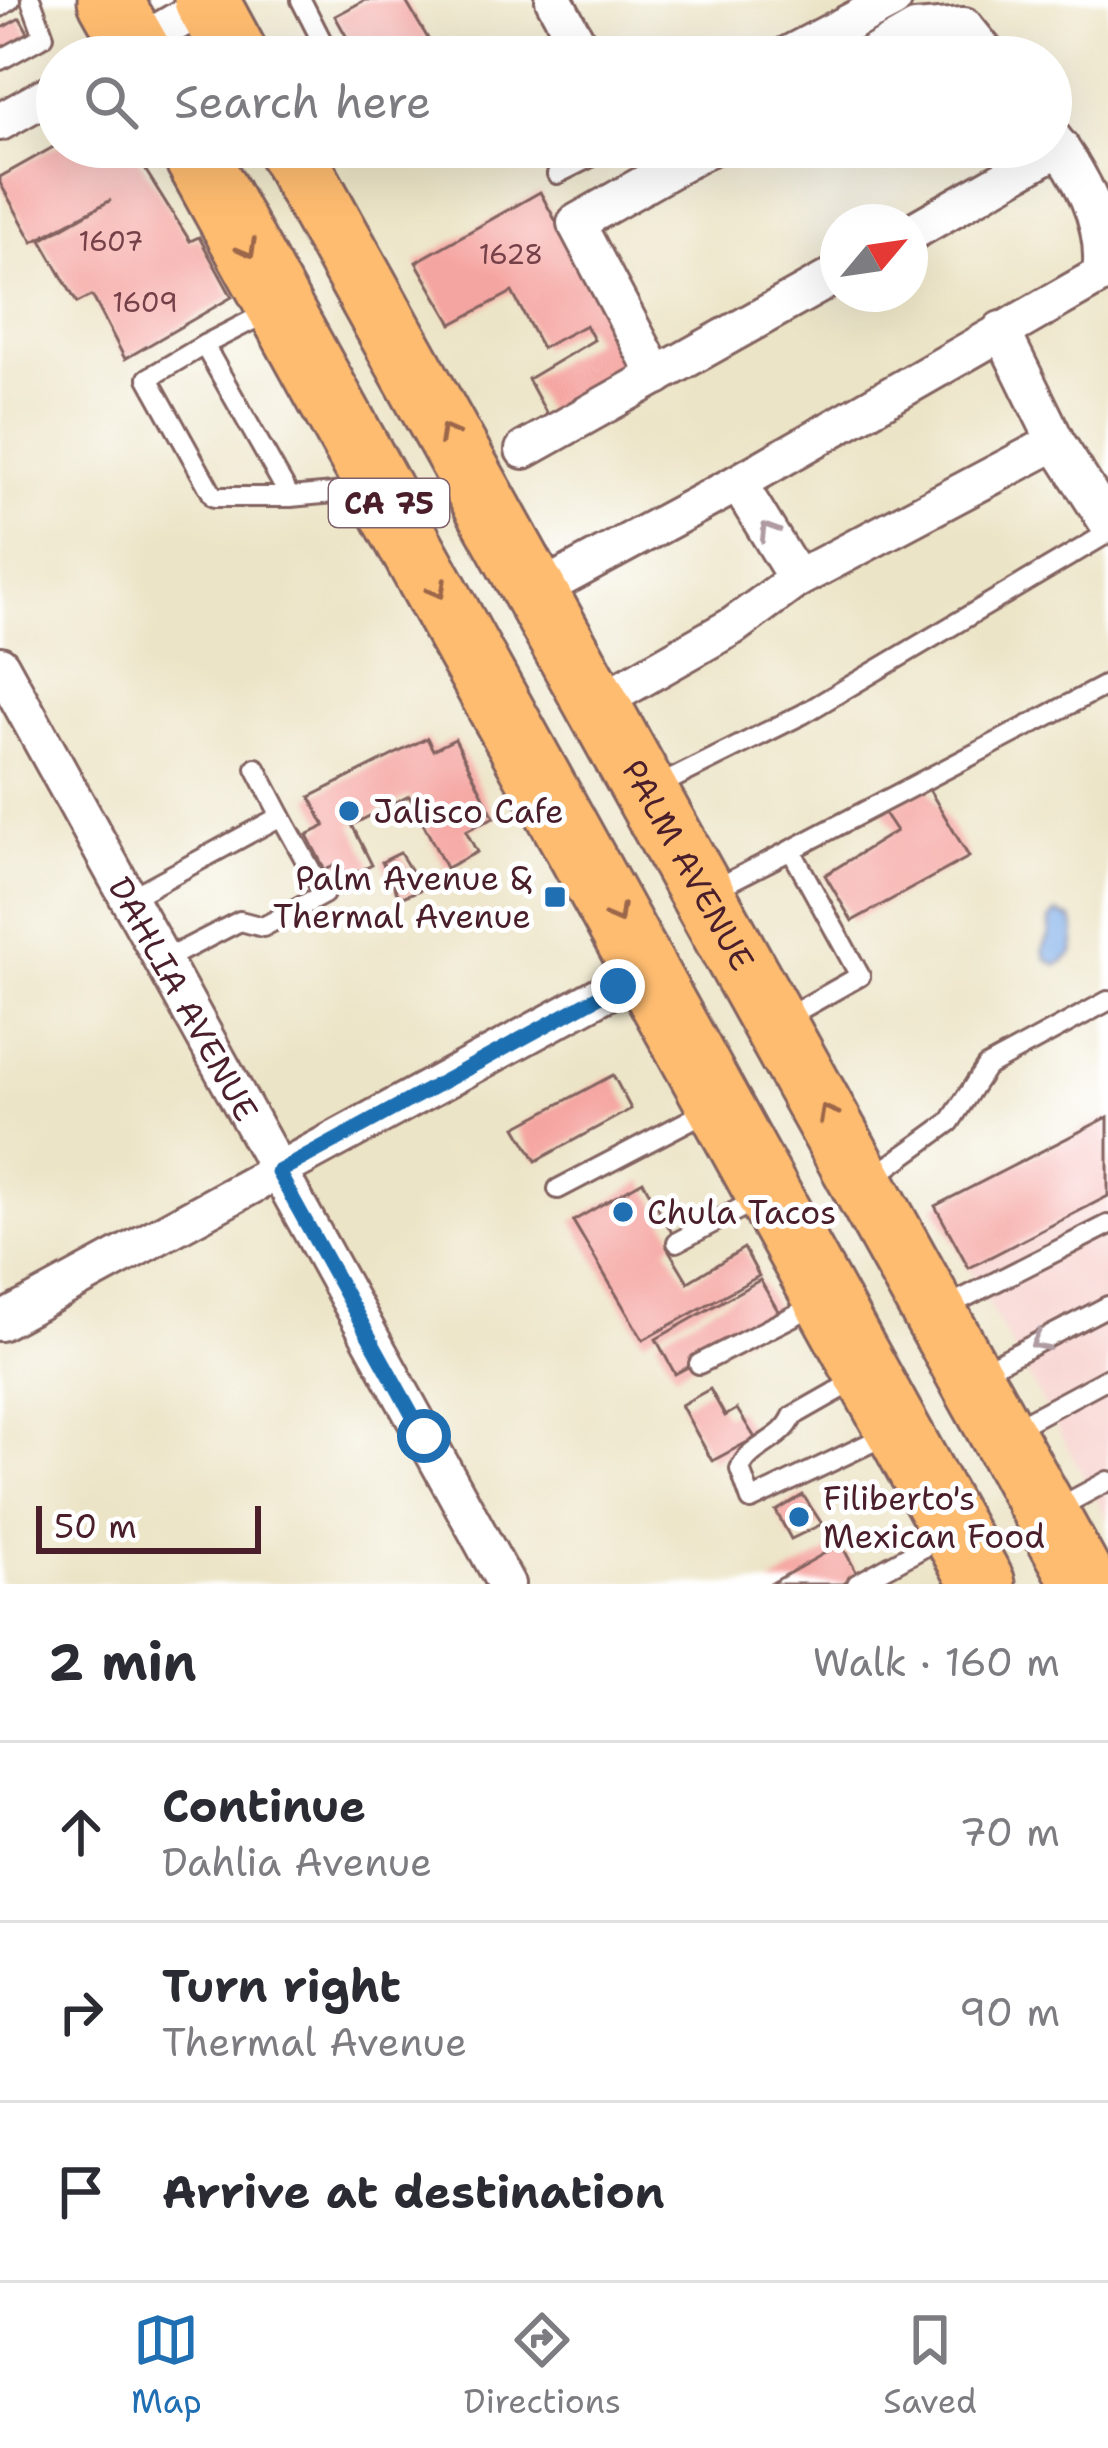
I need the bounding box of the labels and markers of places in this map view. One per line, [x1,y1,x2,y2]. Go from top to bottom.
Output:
place label: Jalisco Cafe [373,789,564,834]
marker: Jalisco Cafe [336,798,362,824]
place label: Palm Avenue & Thermal Avenue [273,856,532,939]
marker: Palm Avenue & Thermal Avenue [542,884,568,910]
place label: Chula Tacos [647,1190,836,1235]
marker: Chula Tacos [610,1199,636,1225]
place label: Filiberto's Mexican Food [823,1476,1045,1559]
marker: Filiberto's Mexican Food [786,1504,812,1530]

